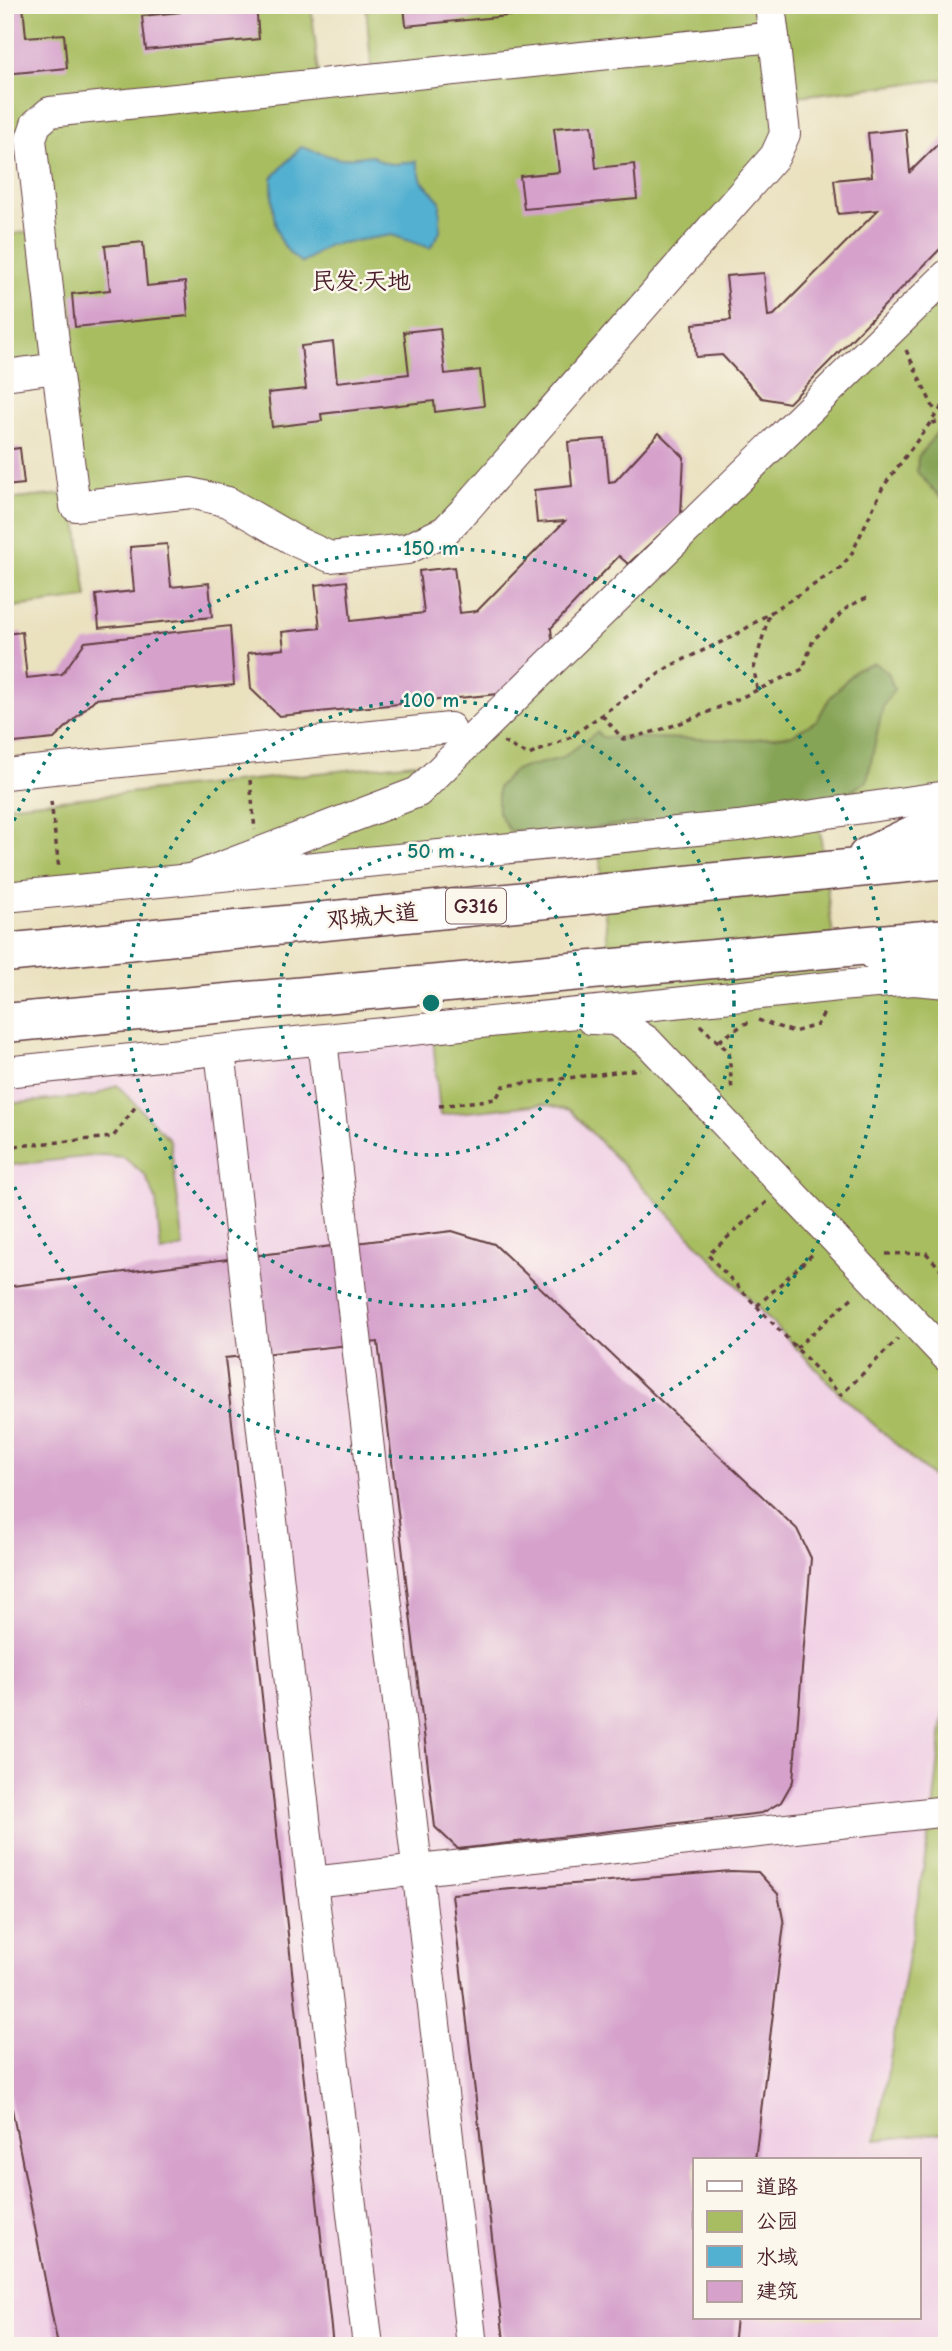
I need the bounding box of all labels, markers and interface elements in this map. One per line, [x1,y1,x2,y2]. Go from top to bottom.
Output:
district label: 民发·天地 [311,267,411,295]
text: 150 m [403,536,459,560]
text: 100 m [403,688,459,712]
text: 50 m [407,839,455,863]
road number: G316 [446,888,506,923]
street label: 邓城大道 [325,898,419,935]
centre of rings [419,991,443,1015]
legend [693,2158,920,2320]
text: 道路 [756,2175,798,2199]
text: 公园 [756,2209,798,2233]
text: 水域 [756,2245,798,2269]
text: 建筑 [756,2279,798,2303]

